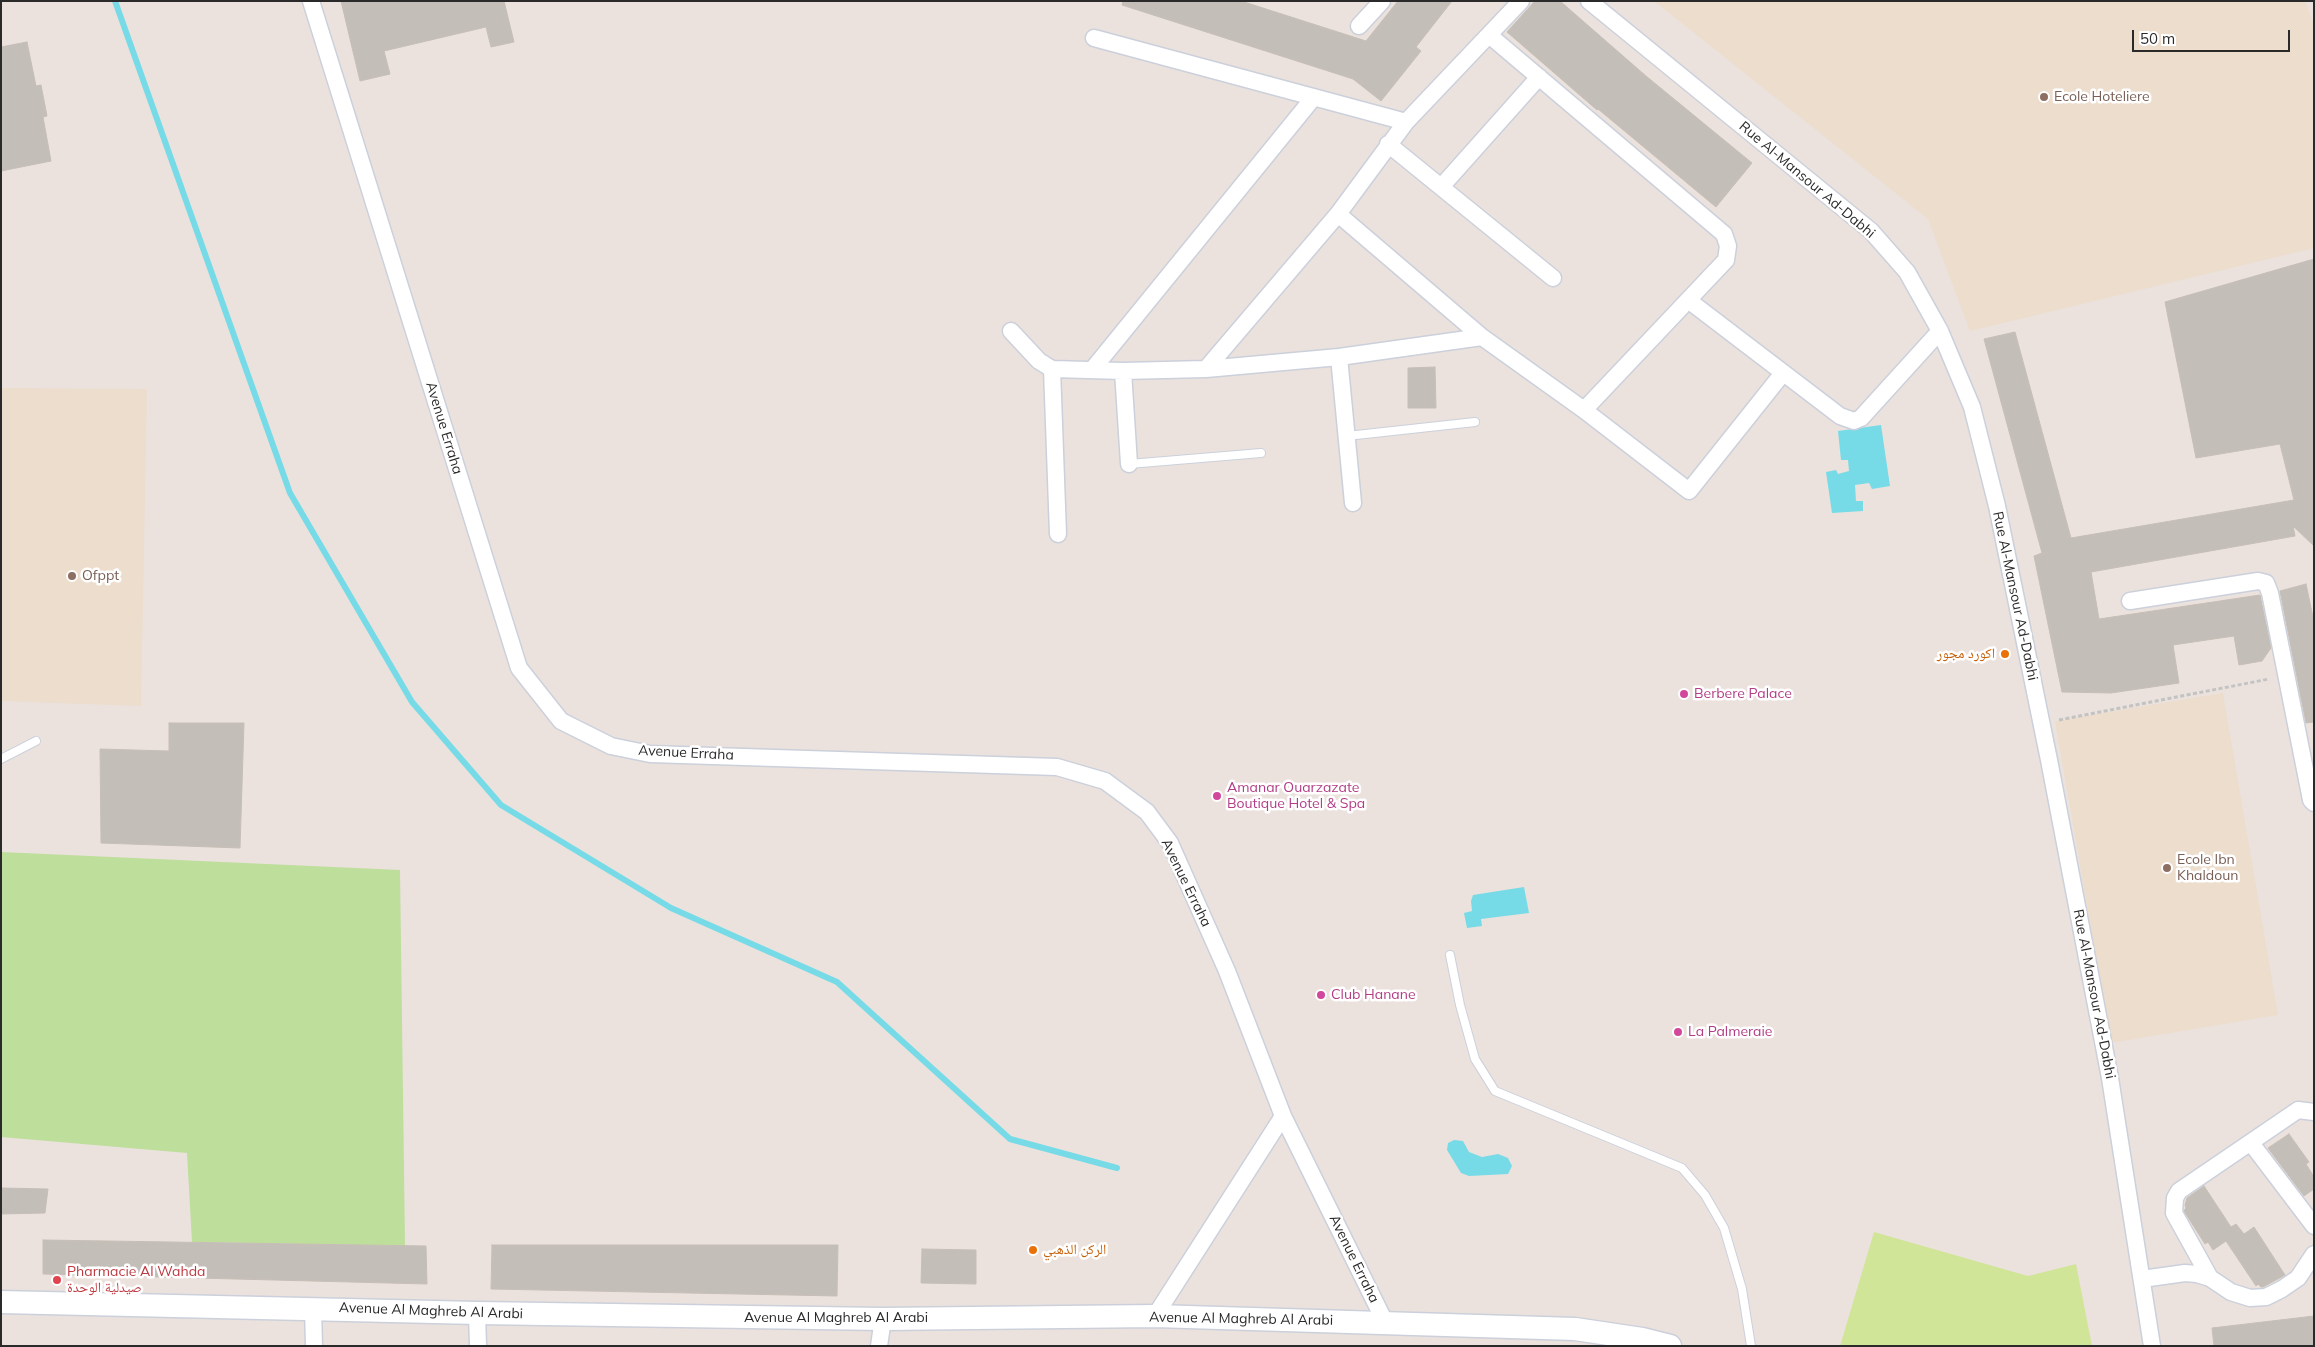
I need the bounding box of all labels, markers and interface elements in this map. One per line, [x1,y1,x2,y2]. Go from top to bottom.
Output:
scale bar [2135,20,2292,52]
text: 50 m [2140,29,2175,48]
place label: Ecole Hoteliere [2054,89,2150,105]
marker: Ecole Hoteliere [2038,91,2050,103]
street label: Rue Al-Mansour Ad-Dabhi [1736,118,1878,242]
street label: Avenue Erraha [422,380,466,476]
street label: Rue Al-Mansour Ad-Dabhi [1989,510,2041,682]
place label: Ofppt [82,568,119,584]
marker: Ofppt [66,570,78,582]
place label: اكورد مجور [1937,646,1995,662]
marker: اكورد مجور [1999,648,2011,660]
place label: Berbere Palace [1694,686,1792,702]
marker: Berbere Palace [1678,688,1690,700]
street label: Avenue Erraha [638,742,734,764]
place label: Amanar Ouarzazate Boutique Hotel & Spa [1227,780,1365,812]
marker: Amanar Ouarzazate Boutique Hotel & Spa [1211,790,1223,802]
street label: Avenue Erraha [1157,836,1215,930]
place label: Ecole Ibn Khaldoun [2177,852,2238,884]
marker: Ecole Ibn Khaldoun [2161,862,2173,874]
street label: Rue Al-Mansour Ad-Dabhi [2069,908,2119,1080]
place label: Club Hanane [1331,987,1416,1003]
marker: Club Hanane [1315,989,1327,1001]
place label: La Palmeraie [1688,1024,1772,1040]
marker: La Palmeraie [1672,1026,1684,1038]
street label: Avenue Erraha [1325,1212,1383,1306]
place label: الركن الذهبي [1043,1242,1106,1258]
marker: الركن الذهبي [1027,1244,1039,1256]
place label: Pharmacie Al Wahda صيدلية الوحدة [67,1264,205,1296]
marker: Pharmacie Al Wahda صيدلية الوحدة [51,1274,63,1286]
street label: Avenue Al Maghreb Al Arabi [339,1299,523,1323]
street label: Avenue Al Maghreb Al Arabi [1149,1309,1333,1329]
street label: Avenue Al Maghreb Al Arabi [744,1310,928,1326]

